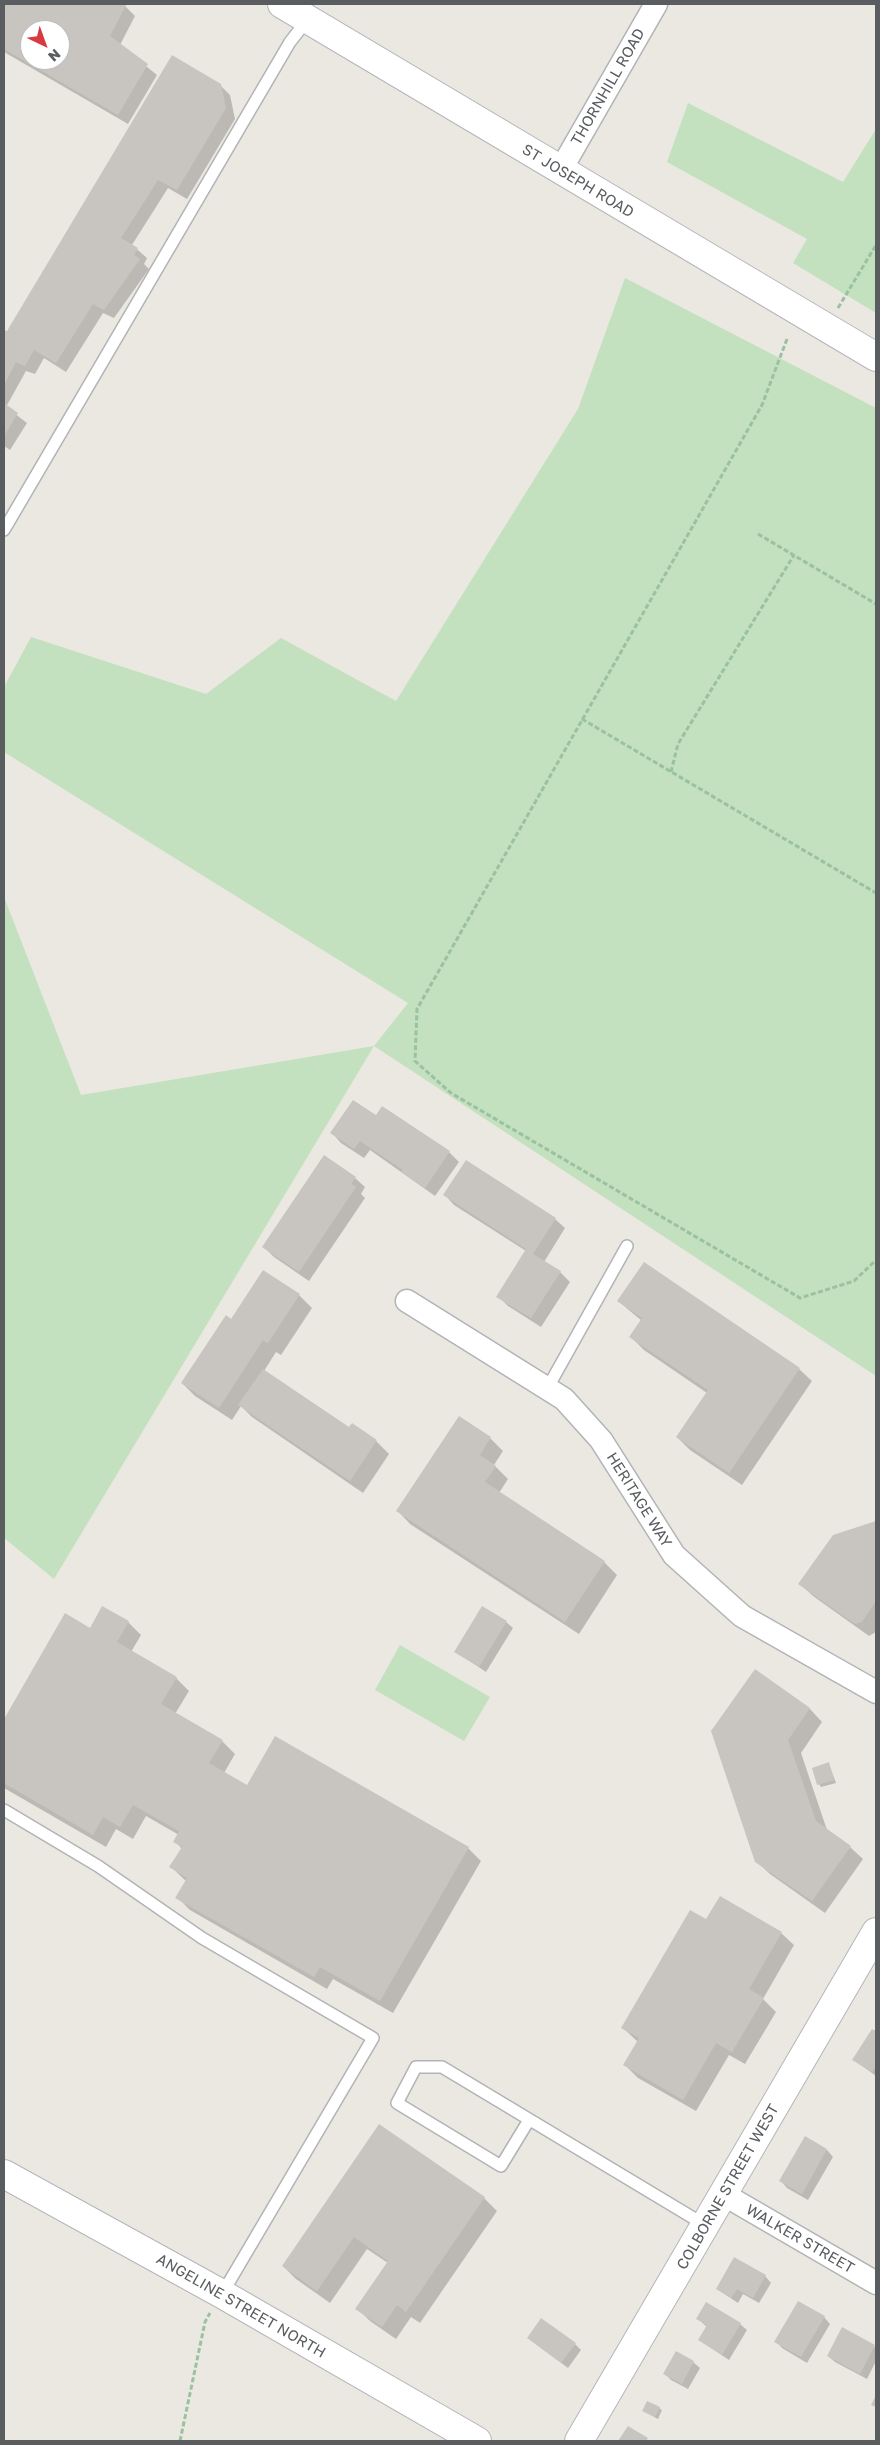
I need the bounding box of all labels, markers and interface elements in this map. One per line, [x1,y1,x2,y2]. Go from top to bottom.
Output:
north arrow [20,20,70,70]
street label: THORNHILL ROAD [567,25,649,149]
text: N [45,46,64,66]
street label: ST JOSEPH ROAD [519,141,637,221]
street label: HERITAGE WAY [603,1449,675,1551]
street label: COLBORNE STREET WEST [673,2101,783,2273]
street label: WALKER STREET [743,2201,857,2277]
street label: ANGELINE STREET NORTH [153,2250,329,2362]

